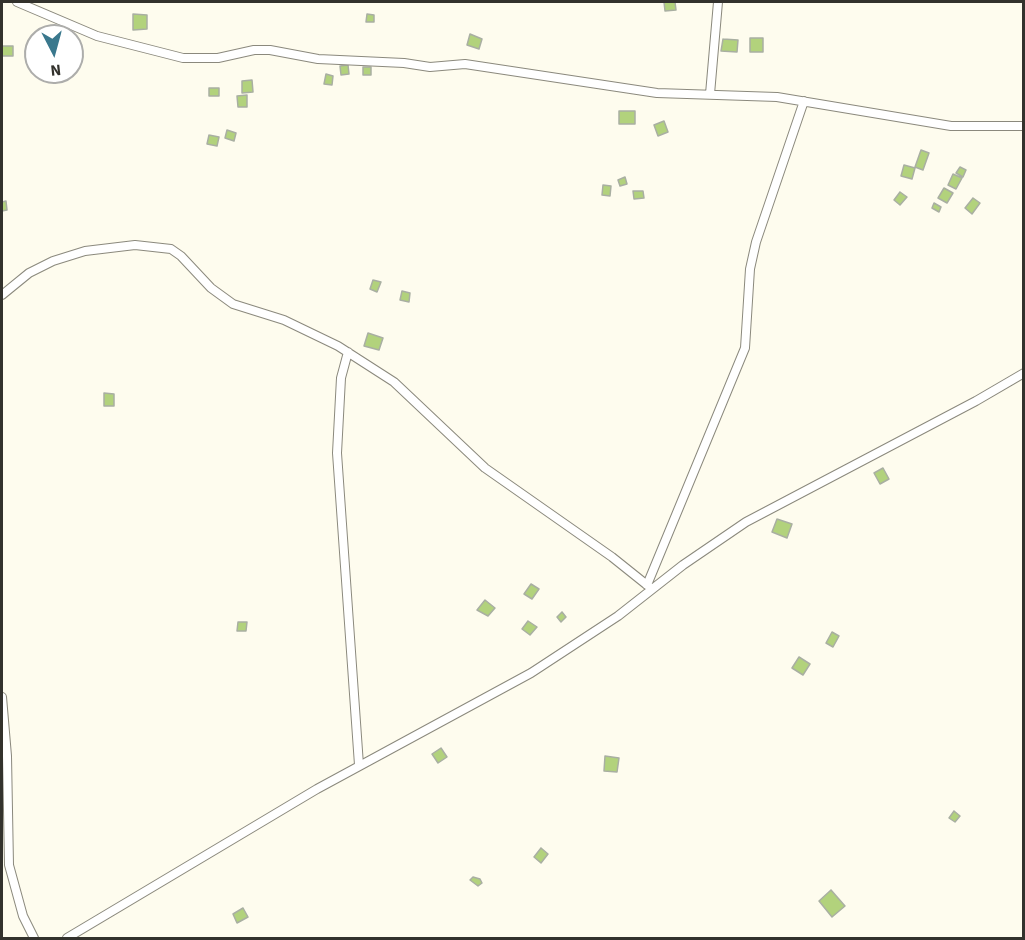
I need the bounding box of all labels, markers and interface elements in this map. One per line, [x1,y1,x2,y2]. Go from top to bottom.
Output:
north arrow [24,24,84,84]
text: N [49,58,62,81]

